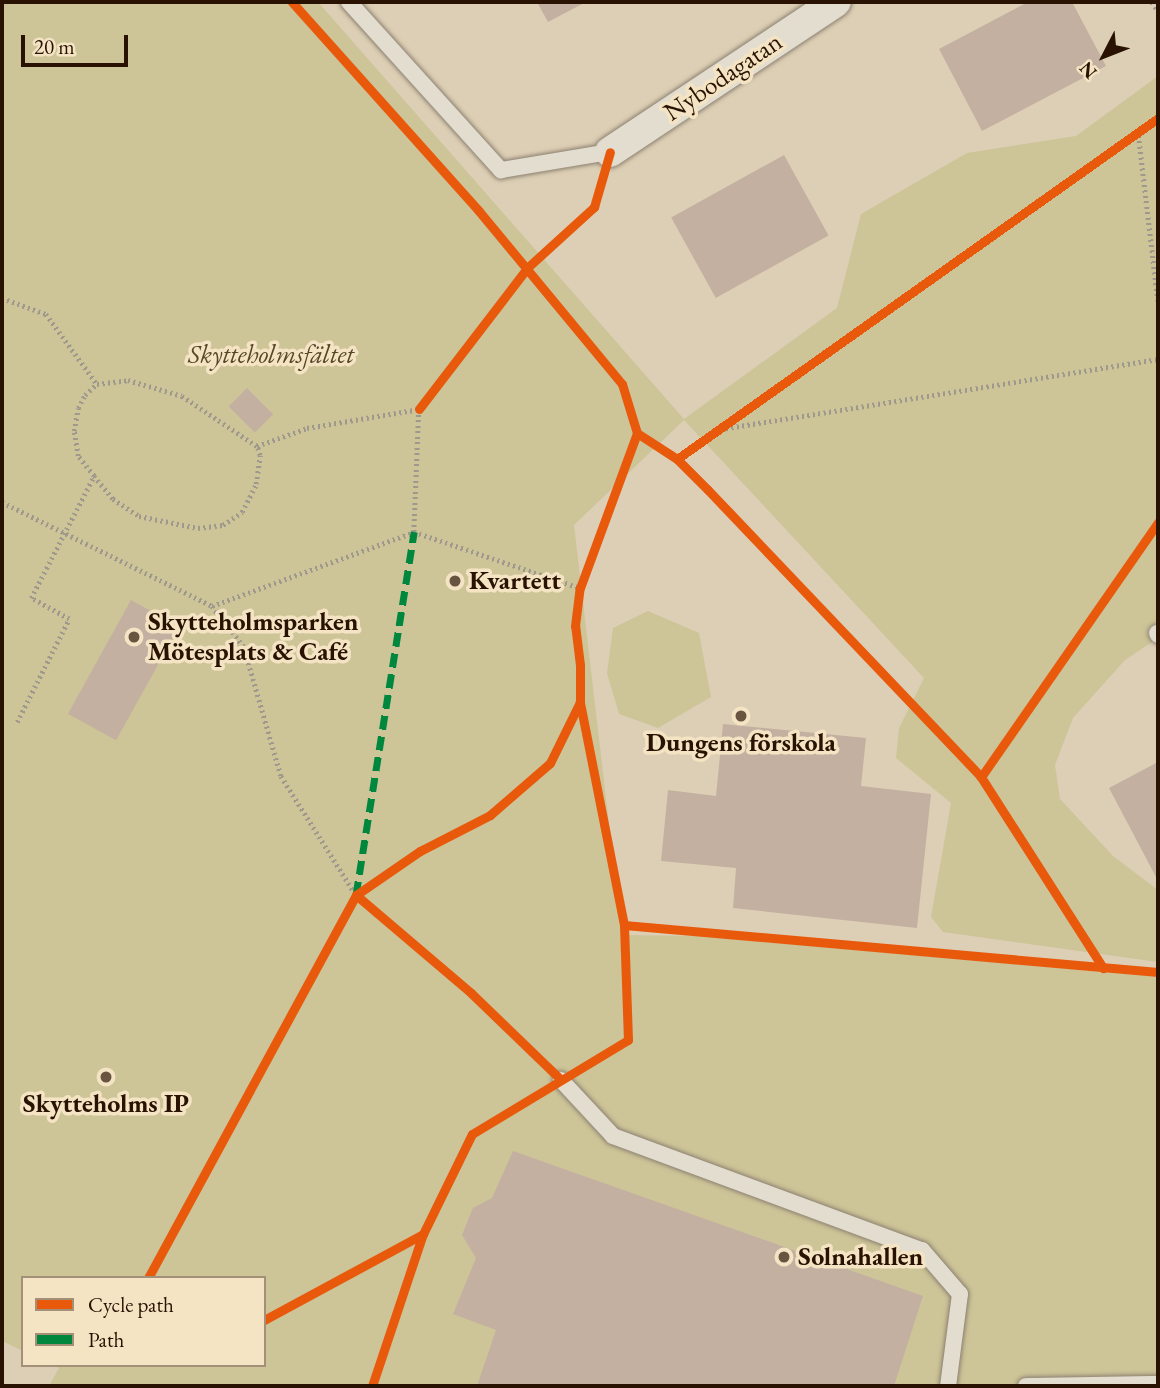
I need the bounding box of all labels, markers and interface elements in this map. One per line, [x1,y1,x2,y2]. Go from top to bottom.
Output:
scale bar [24,21,131,65]
north arrow [1069,21,1139,91]
street label: Nybodagatan [658,26,788,128]
text: 20 m [34,33,75,60]
text: N [1074,56,1102,84]
park label: Skytteholmsfältet [188,339,354,371]
place label: Kvartett [469,565,561,597]
marker: Kvartett [447,573,463,589]
place label: Skytteholmsparken Mötesplats & Café [148,606,358,668]
marker: Skytteholmsparken Mötesplats & Café [126,629,142,645]
marker: Dungens förskola [733,708,749,724]
place label: Dungens förskola [646,727,836,759]
marker: Skytteholms IP [98,1069,114,1085]
place label: Skytteholms IP [23,1088,189,1120]
place label: Solnahallen [798,1241,923,1273]
marker: Solnahallen [776,1249,792,1265]
legend [21,1276,266,1367]
text: Cycle path [88,1291,174,1318]
text: Path [88,1326,124,1353]

